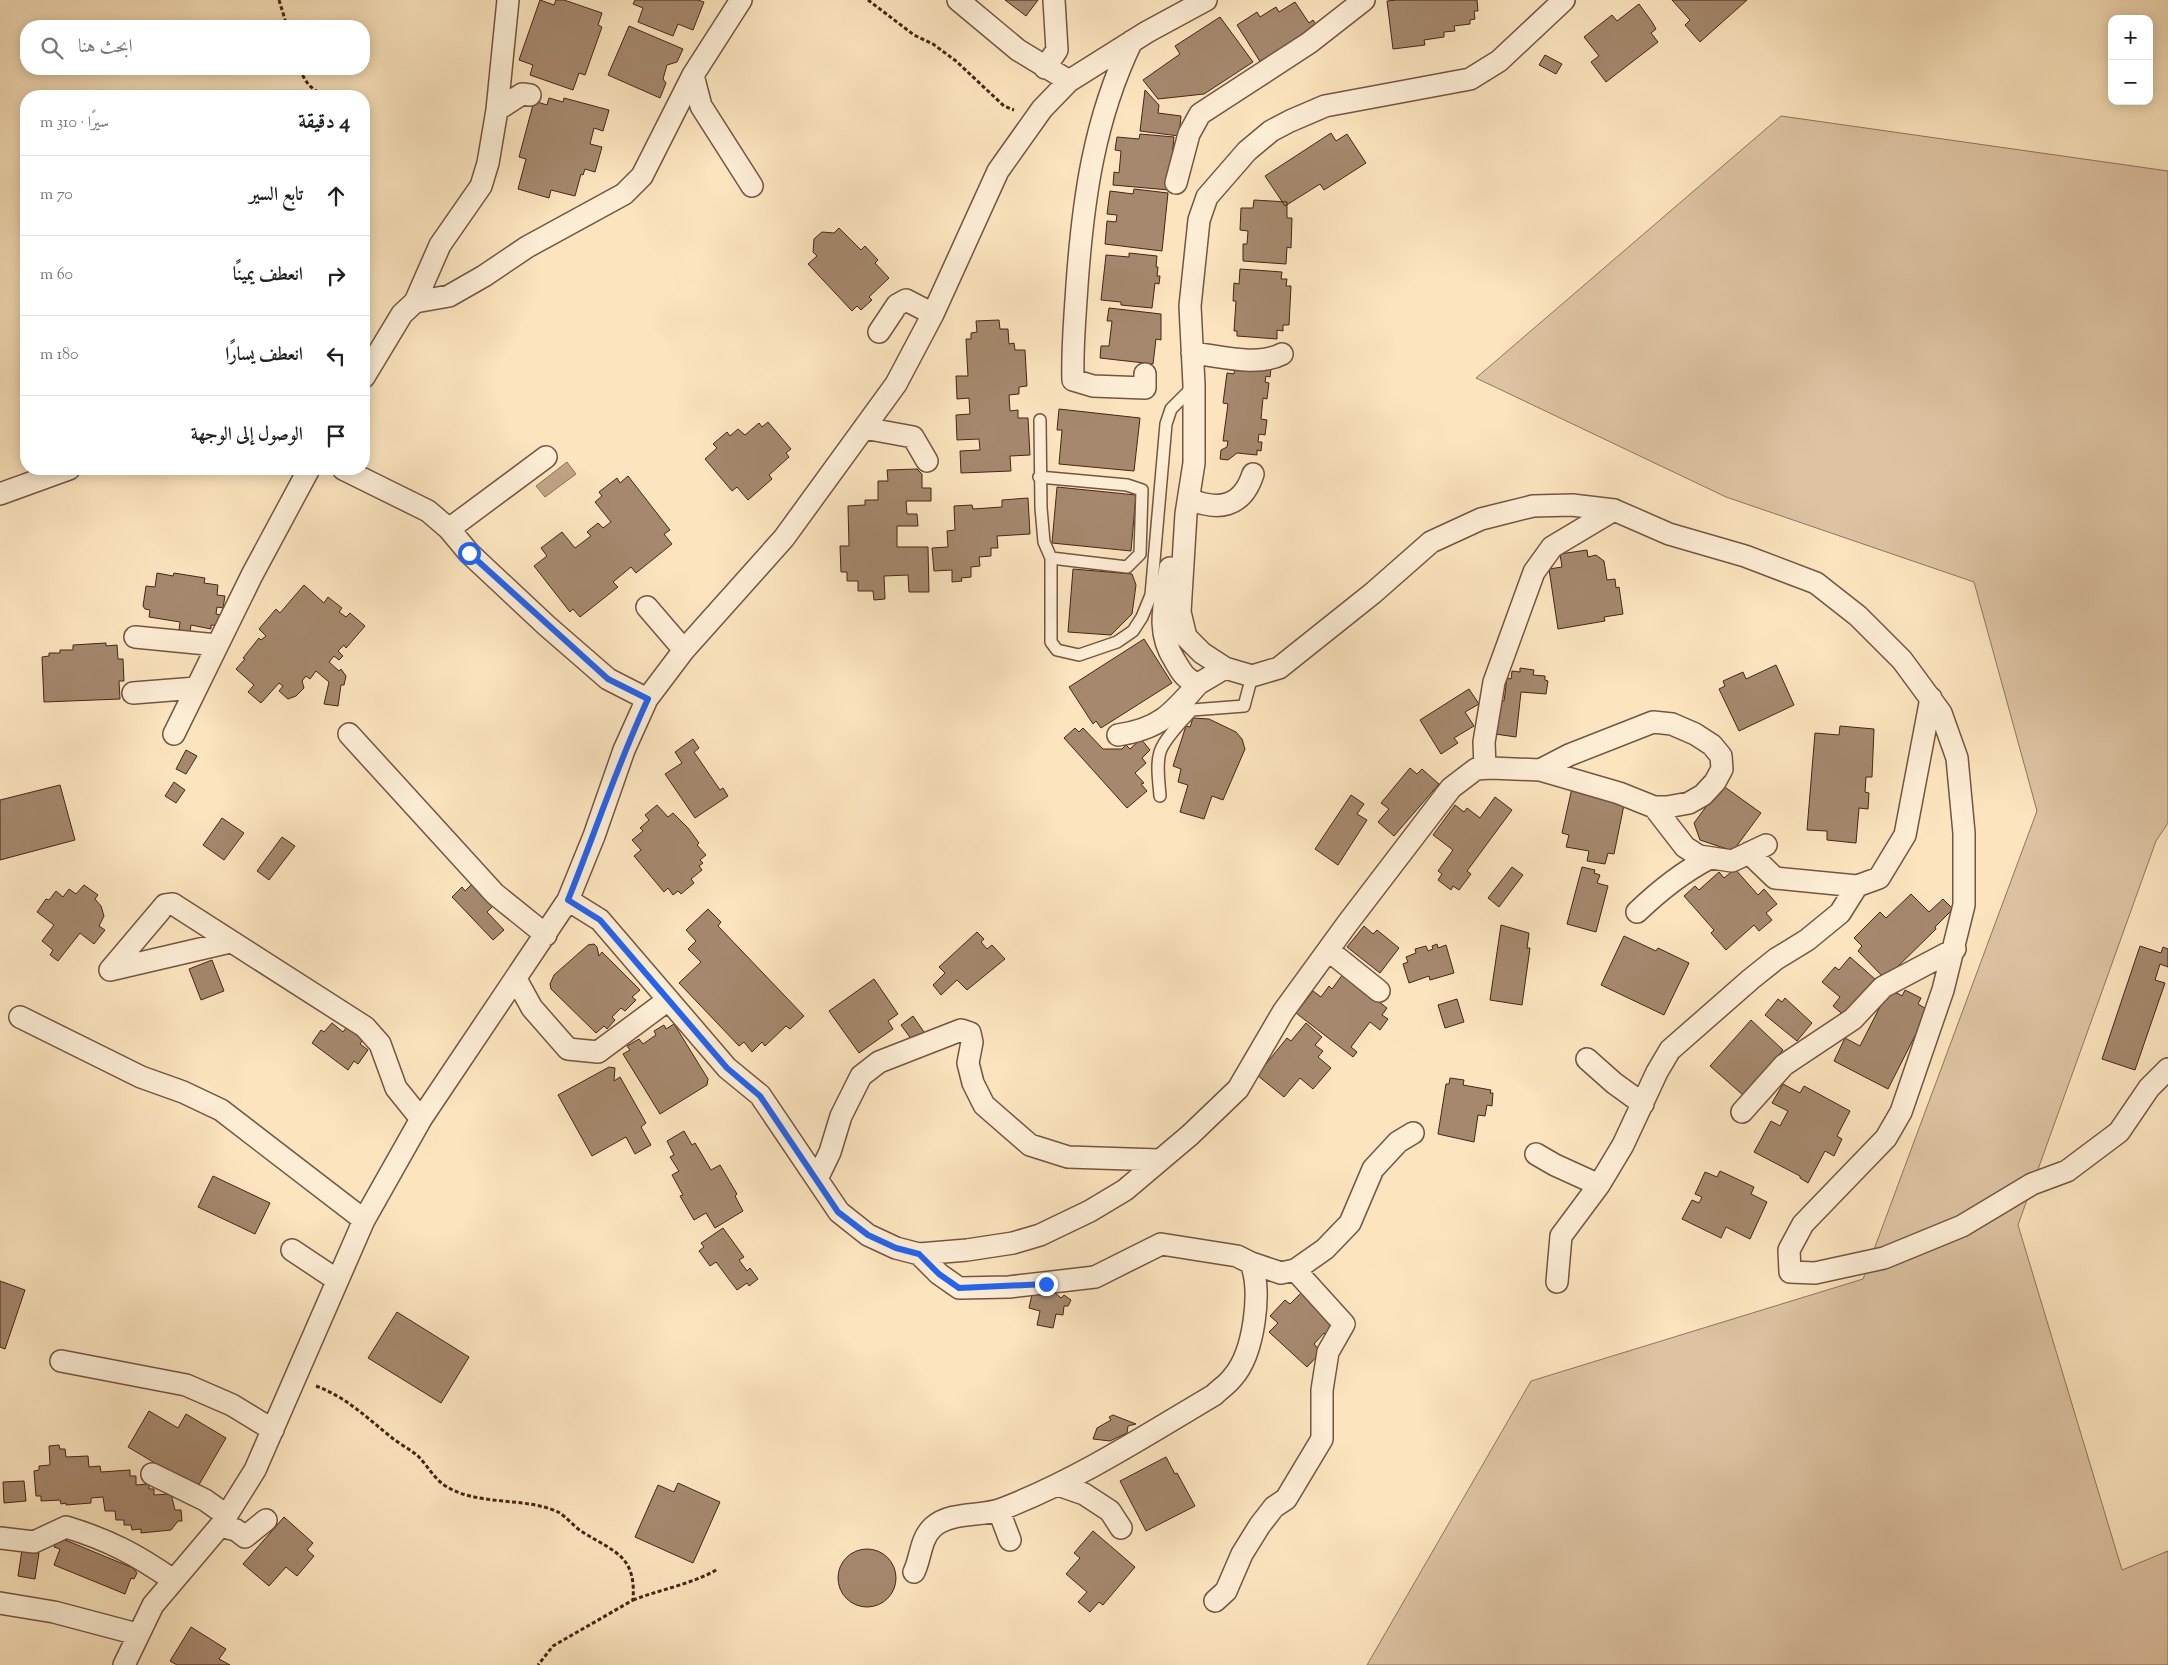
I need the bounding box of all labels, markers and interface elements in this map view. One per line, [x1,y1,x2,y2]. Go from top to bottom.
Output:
map controls [2108,15,2153,105]
button: + [2108,15,2153,60]
search box [20,20,370,75]
icon: search [38,34,66,62]
text: ابحث هنا [78,34,133,61]
button: − [2108,60,2153,105]
text: 4 دقيقة [298,108,350,138]
text: سيرًا · 310 m [40,112,109,135]
text: تابع السير [249,182,303,209]
icon: ahead [322,182,350,210]
text: 70 m [40,184,73,207]
text: انعطف يمينًا [233,262,303,289]
icon: right [322,262,350,290]
text: 60 m [40,264,73,287]
text: انعطف يسارًا [225,342,303,369]
icon: left [322,342,350,370]
text: 180 m [40,344,79,367]
text: الوصول إلى الوجهة [191,422,303,449]
icon: arrive [322,422,350,450]
route start [458,542,481,565]
route end [1035,1273,1058,1296]

